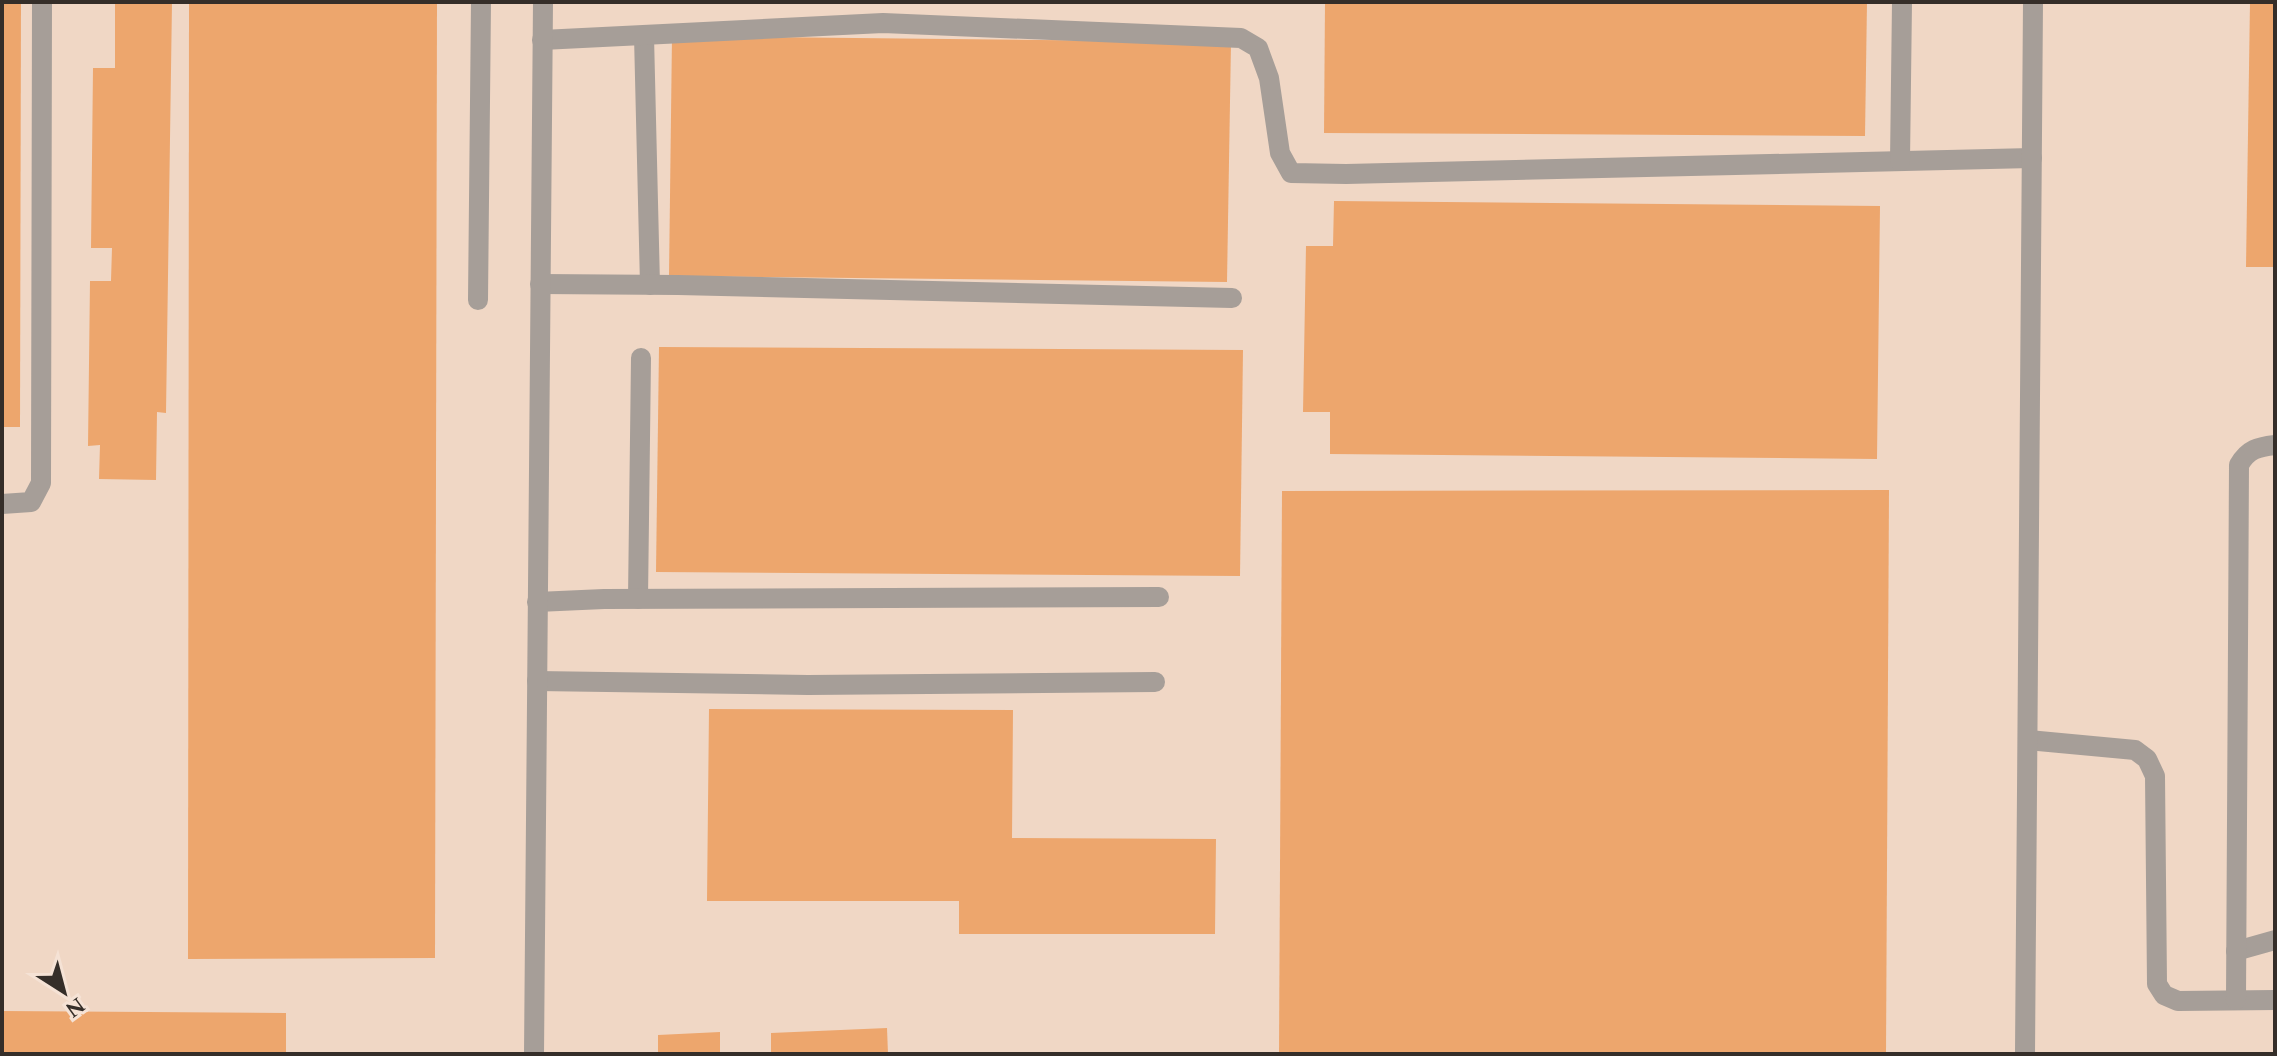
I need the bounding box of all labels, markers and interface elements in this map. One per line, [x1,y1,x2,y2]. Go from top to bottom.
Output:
north arrow [24,952,104,1032]
text: N [58,988,92,1026]

